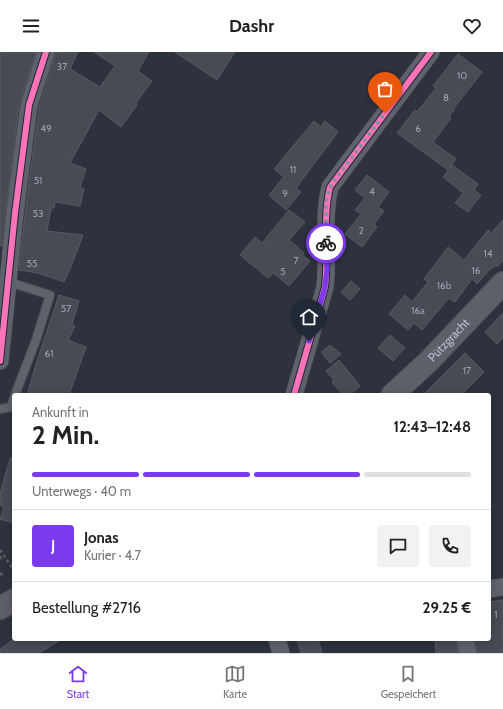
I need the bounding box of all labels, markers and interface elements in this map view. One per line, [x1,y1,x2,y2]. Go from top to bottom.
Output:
icon: menu [20,15,42,37]
text: Dashr [229,15,274,37]
icon: heart [461,15,483,37]
house number: 37 [57,60,67,73]
house number: 10 [457,69,467,82]
pin [368,72,402,113]
icon: bag [374,78,396,100]
house number: 8 [443,91,449,104]
house number: 49 [40,122,52,135]
house number: 6 [415,122,421,135]
house number: 11 [290,163,296,176]
house number: 51 [34,174,42,187]
house number: 4 [369,185,375,198]
house number: 9 [282,187,288,200]
house number: 53 [33,207,43,220]
courier [306,223,346,263]
house number: 2 [358,224,364,237]
icon: bike [315,232,337,254]
house number: 14 [483,247,493,260]
house number: 7 [293,254,299,267]
house number: 55 [27,257,37,270]
house number: 16 [472,264,481,277]
house number: 5 [280,265,286,278]
house number: 16b [437,279,452,292]
pin [292,300,326,341]
house number: 57 [61,302,71,315]
house number: 16a [411,304,425,317]
icon: home [298,306,320,328]
street label: Pützgracht [424,315,472,365]
house number: 61 [45,347,53,360]
house number: 17 [463,364,471,377]
text: Ankunft in [32,404,89,420]
text: 12:43–12:48 [394,418,471,436]
text: 2 Min. [32,419,99,451]
text: Unterwegs · 40 m [32,483,131,499]
button: chat [377,525,419,567]
button: phone [429,525,471,567]
text: Jonas [84,529,119,547]
text: J [51,537,55,555]
text: Kurier · 4.7 [84,547,141,563]
text: Bestellung #2716 [32,599,141,617]
text: 29.25 € [423,599,471,617]
house number: 1 [494,608,498,621]
tab: Start [67,663,89,701]
tab: Karte [223,663,247,701]
tab: Gespeichert [381,663,436,701]

